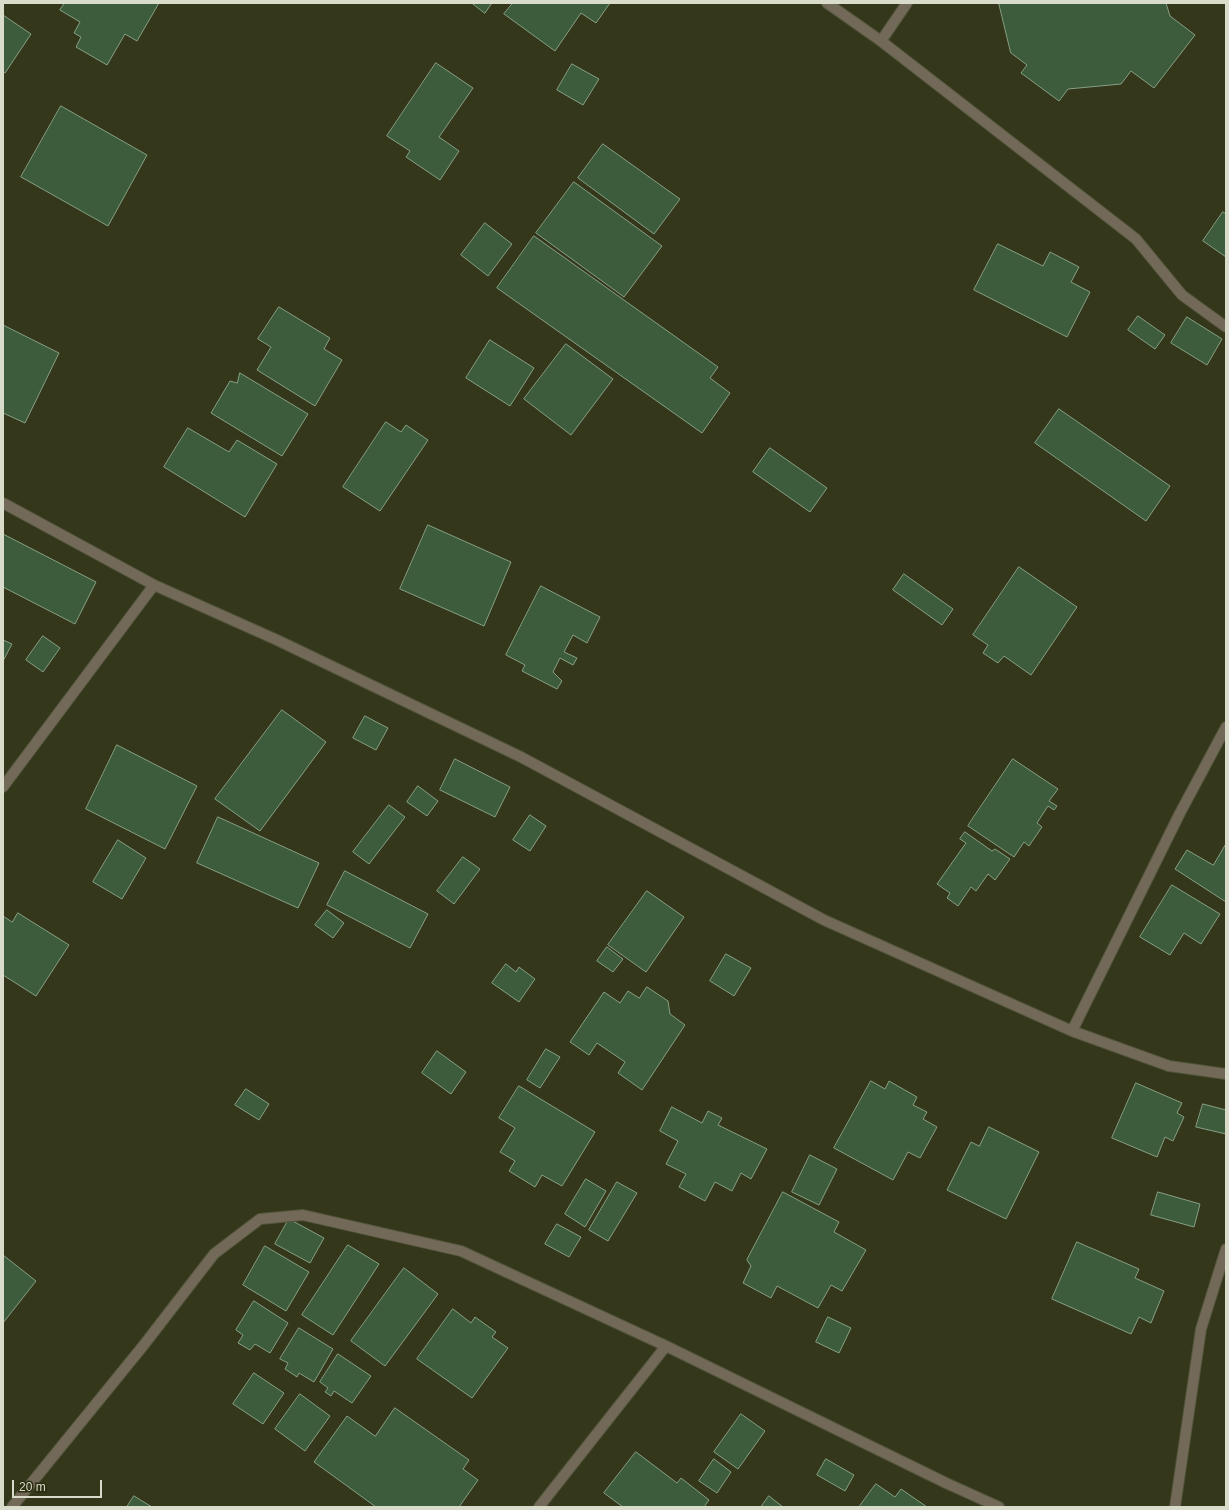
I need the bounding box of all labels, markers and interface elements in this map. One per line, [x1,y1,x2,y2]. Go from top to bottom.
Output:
scale bar [14,1472,104,1498]
text: 20 m [19,1480,46,1494]

